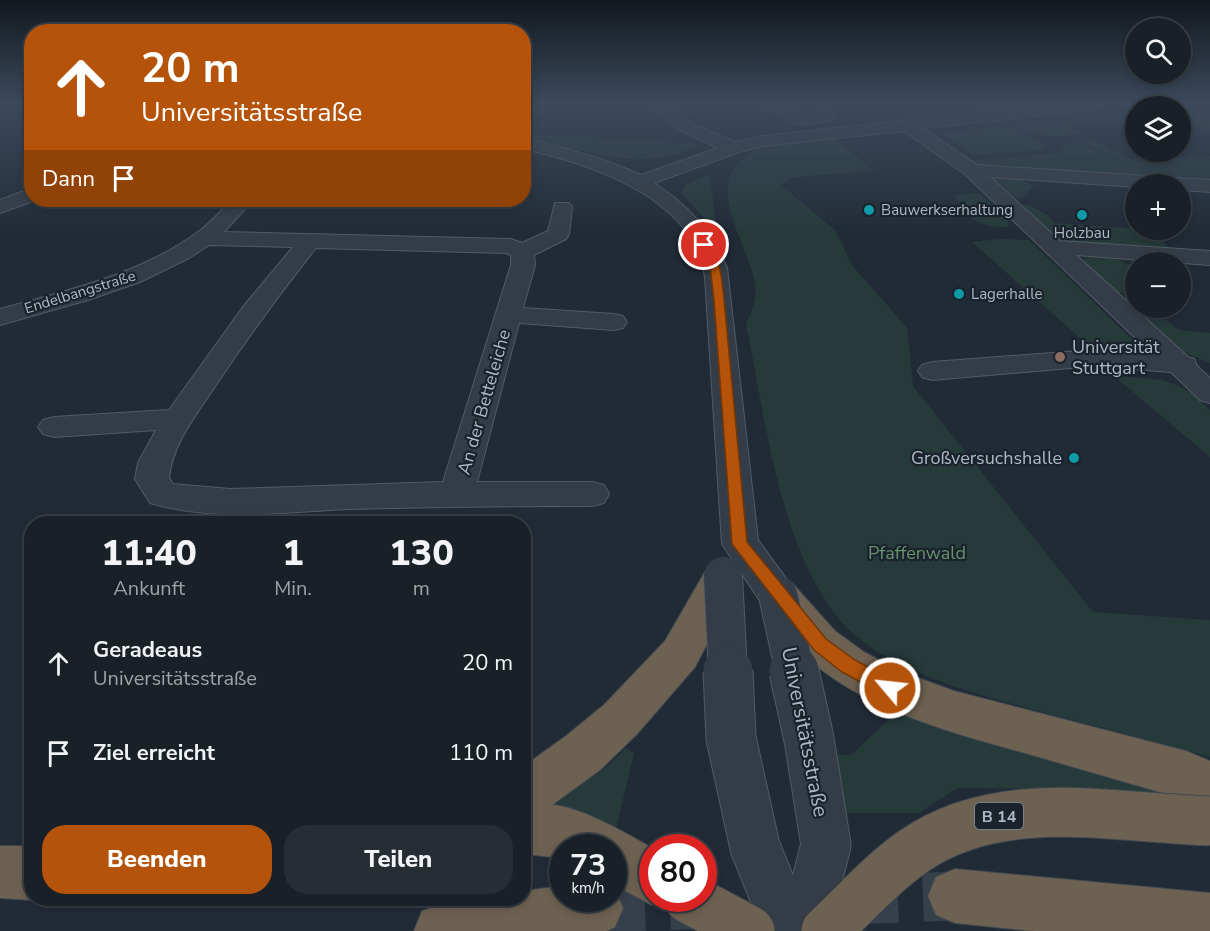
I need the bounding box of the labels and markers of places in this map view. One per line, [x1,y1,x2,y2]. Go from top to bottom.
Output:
place label: Bauwerkserhaltung [881,200,1013,220]
marker: Bauwerkserhaltung [862,203,876,217]
marker: Holzbau [1075,208,1089,222]
pin [678,219,729,270]
place label: Holzbau [1054,223,1110,243]
place label: Lagerhalle [971,284,1043,304]
marker: Lagerhalle [952,287,966,301]
place label: Universität Stuttgart [1072,335,1160,380]
marker: Universität Stuttgart [1053,350,1067,364]
place label: Großversuchshalle [911,446,1062,470]
marker: Großversuchshalle [1067,451,1081,465]

